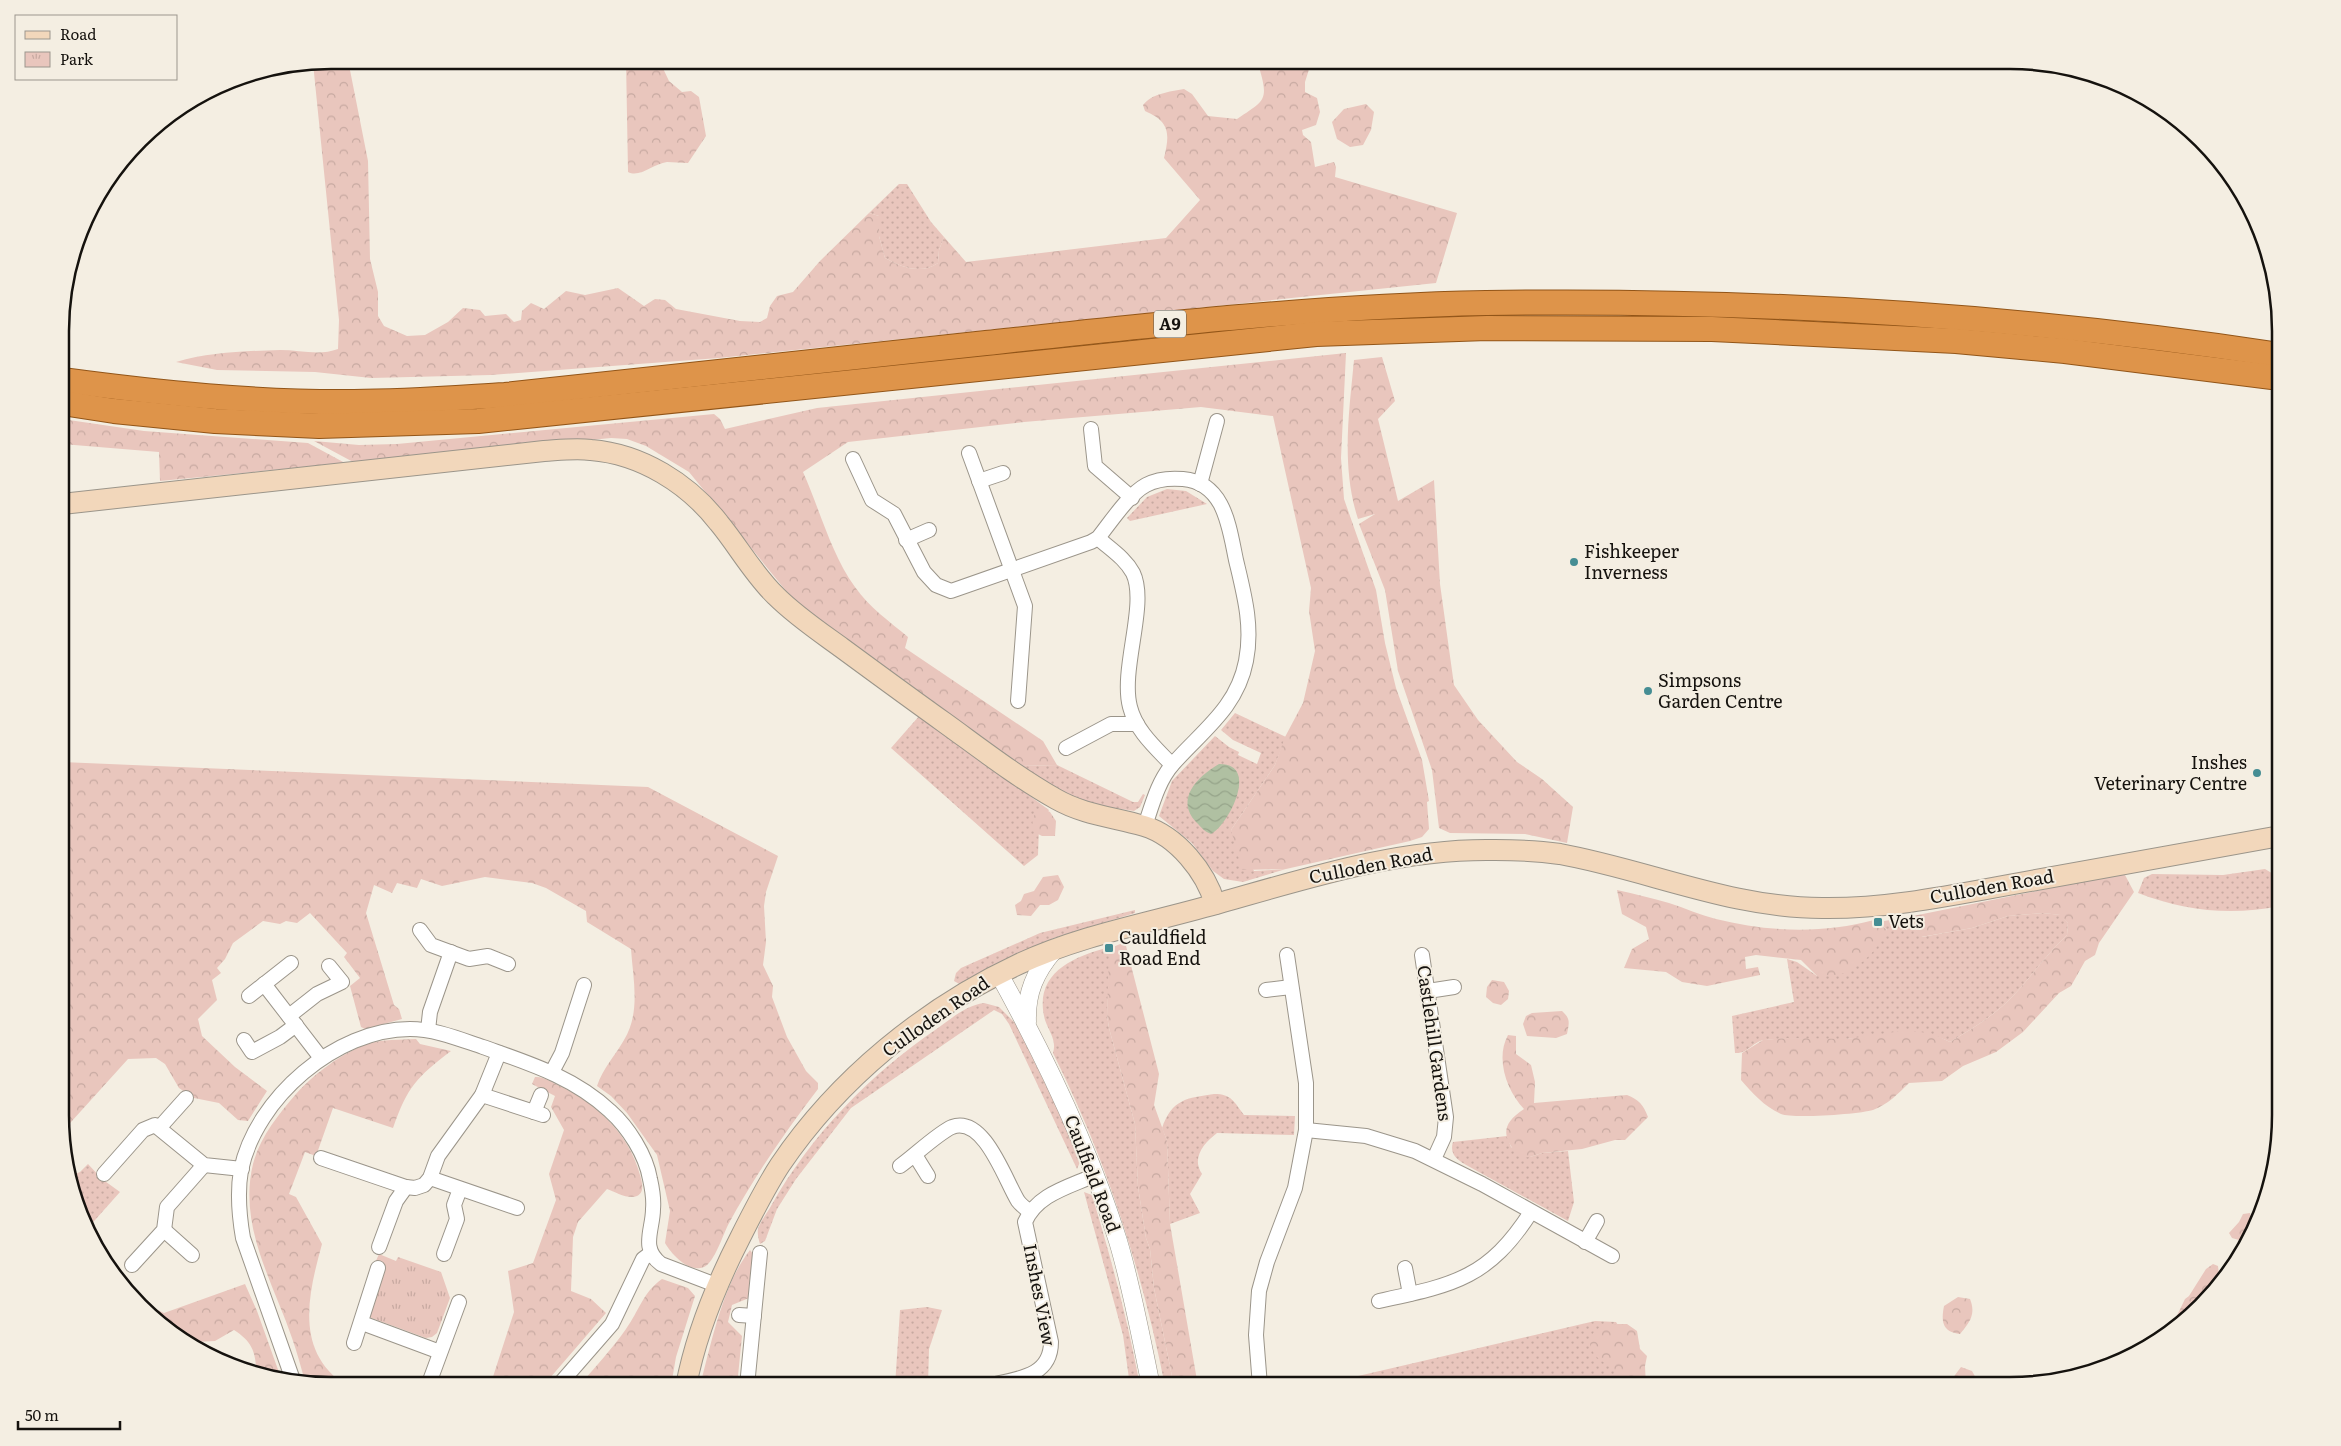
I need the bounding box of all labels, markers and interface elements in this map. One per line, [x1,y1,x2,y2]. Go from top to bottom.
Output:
legend [15,15,178,80]
text: Road [60,22,96,45]
text: Park [60,47,94,70]
road number: A9 [1154,310,1186,338]
place label: Fishkeeper Inverness [1584,537,1680,585]
marker: Fishkeeper Inverness [1568,556,1580,568]
place label: Simpsons Garden Centre [1658,666,1783,714]
marker: Simpsons Garden Centre [1642,685,1654,697]
place label: Inshes Veterinary Centre [2094,748,2247,796]
marker: Inshes Veterinary Centre [2251,767,2263,779]
street label: Culloden Road [1307,839,1435,890]
street label: Culloden Road [1928,861,2056,910]
place label: Vets [1888,907,1924,934]
marker: Vets [1872,916,1884,928]
place label: Cauldfield Road End [1119,923,1206,971]
marker: Cauldfield Road End [1103,942,1115,954]
street label: Castlehill Gardens [1411,963,1460,1122]
street label: Culloden Road [876,969,994,1063]
street label: Caulfield Road [1059,1111,1128,1236]
street label: Inshes View [1017,1241,1064,1349]
scale bar [18,1398,120,1430]
text: 50 m [25,1403,59,1426]

